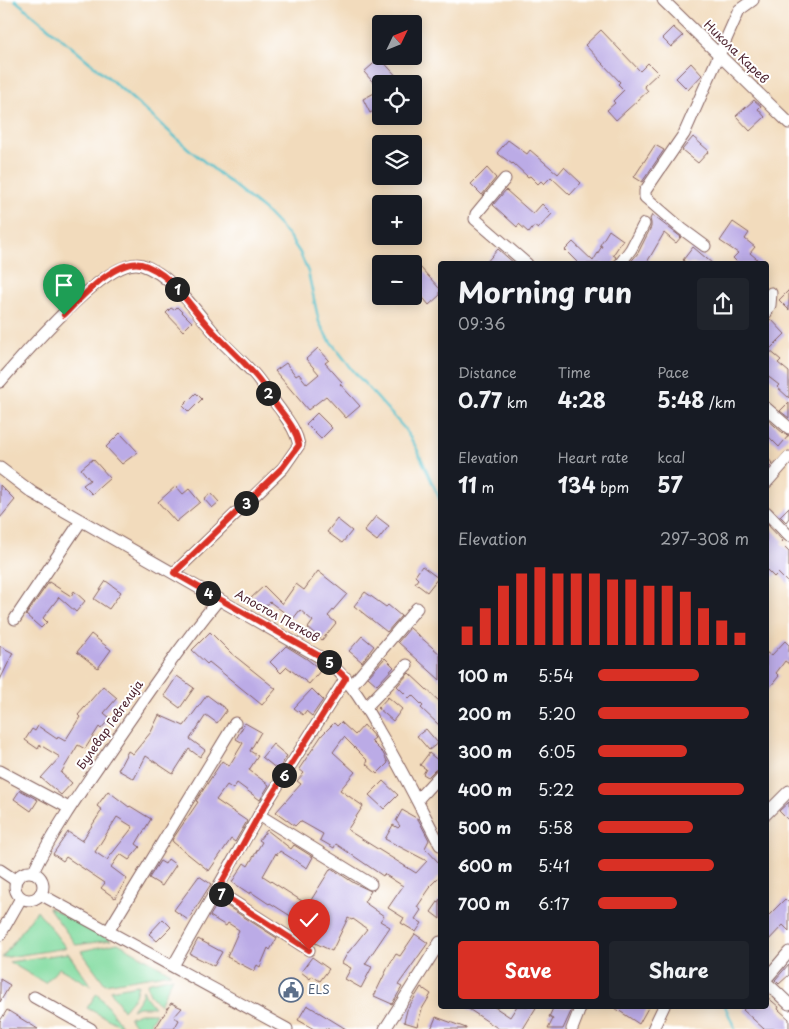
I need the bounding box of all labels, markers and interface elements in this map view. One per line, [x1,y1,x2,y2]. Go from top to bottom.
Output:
north arrow [372,15,422,65]
map controls [372,15,422,305]
street label: Никола Карев [700,16,773,87]
button: locate [372,75,422,125]
button: layers [372,135,422,185]
button: + [372,195,422,245]
button: − [372,255,422,305]
pin [43,264,85,315]
text: Morning run [458,270,632,313]
icon: arrive [50,271,78,299]
pin: 1 [164,276,190,302]
button: share [697,278,749,330]
text: 1 [174,279,181,300]
text: 09:36 [458,311,505,335]
text: Distance [458,362,517,383]
text: Time [558,362,591,383]
text: Pace [657,362,689,383]
pin: 2 [256,380,280,406]
text: 2 [264,383,273,404]
text: 0.77 [458,383,502,415]
text: 4:28 [558,383,606,415]
text: 5:48 [657,383,705,415]
text: km [502,392,528,413]
text: /km [705,392,736,413]
text: Elevation [458,447,518,468]
text: Heart rate [558,447,628,468]
text: kcal [657,447,685,468]
text: 11 [458,468,477,500]
text: 134 [558,468,596,500]
text: 57 [657,468,683,500]
text: m [477,477,494,498]
text: bpm [596,477,629,498]
pin: 3 [234,490,258,516]
text: 3 [242,493,251,514]
text: Elevation [458,526,527,550]
text: 297–308 m [660,526,749,550]
pin: 4 [196,580,220,606]
text: 4 [204,583,213,604]
street label: Апостол Петков [232,584,323,646]
pin: 5 [316,650,342,674]
text: 5 [325,652,334,673]
text: 100 m [458,663,508,687]
text: 5:54 [538,663,574,687]
street label: Булевар Гевгелија [71,676,147,773]
text: 200 m [458,701,512,725]
text: 5:20 [538,701,576,725]
text: 300 m [458,739,512,763]
text: 6:05 [538,739,576,763]
pin: 6 [272,762,296,788]
text: 6 [280,765,289,786]
text: 400 m [458,777,512,801]
text: 5:22 [538,777,574,801]
text: 500 m [458,815,511,839]
text: 5:58 [538,815,573,839]
text: 600 m [458,853,512,877]
text: 5:41 [538,853,570,877]
pin: 7 [208,882,234,906]
text: 7 [217,884,226,905]
text: 700 m [458,891,510,915]
text: 6:17 [538,891,570,915]
pin [288,899,330,950]
icon: check [295,906,323,934]
button: Save [458,941,599,999]
button: Share [609,941,749,999]
public building icon: ELS [278,977,304,1003]
place label: ELS [308,980,330,998]

